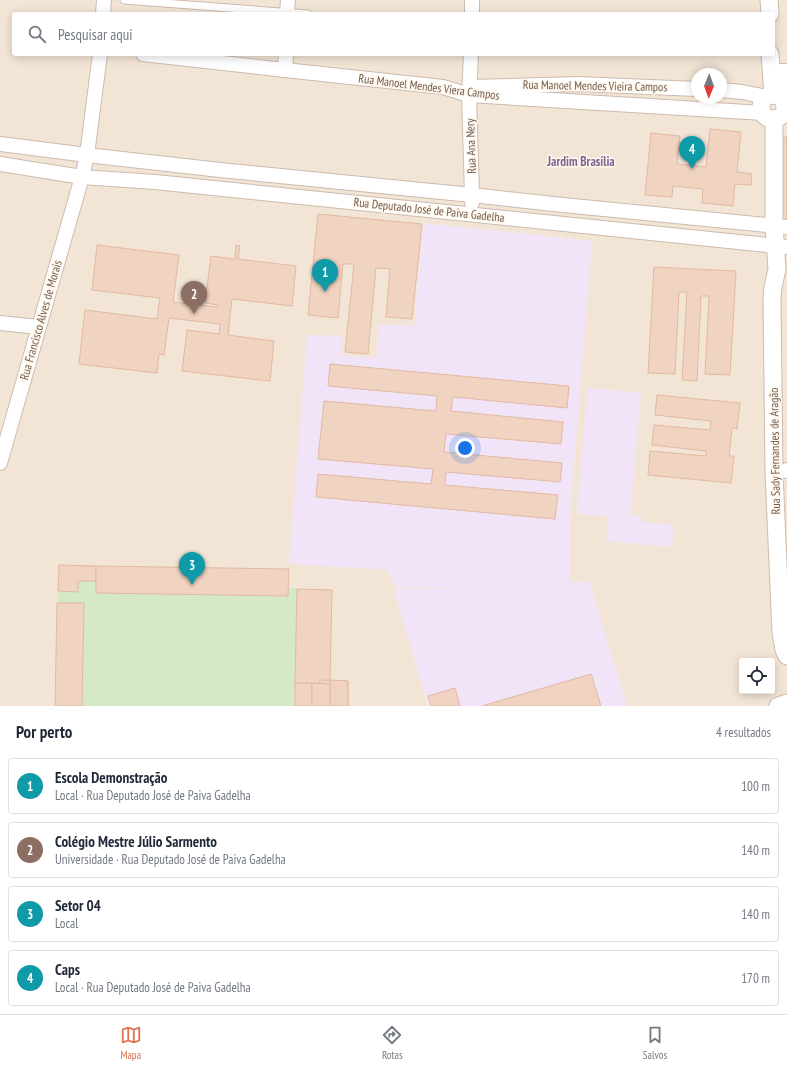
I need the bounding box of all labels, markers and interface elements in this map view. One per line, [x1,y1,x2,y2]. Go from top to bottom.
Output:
search box [12,12,775,56]
icon: search [26,23,48,45]
text: Pesquisar aqui [58,25,132,44]
north arrow [691,68,727,104]
street label: Rua Manoel Mendes Viera Campos [358,70,500,103]
street label: Rua Manoel Mendes Vieira Campos [523,77,667,94]
street label: Rua Ana Nery [462,118,479,174]
pin: 4 [679,136,705,169]
district label: Jardim Brasília [546,153,615,170]
street label: Rua Deputado José de Paiva Gadelha [353,194,505,225]
street label: Rua Francisco Alves de Morais [16,258,65,382]
pin: 1 [312,259,338,292]
pin: 2 [181,281,207,314]
street label: Rua Sady Fernandes de Aragão [766,388,783,515]
your location [455,438,475,458]
pin: 3 [179,552,205,585]
map controls [739,658,775,694]
button: locate [739,658,775,694]
text: Por perto [16,721,72,743]
text: 4 resultados [716,724,771,741]
text: Escola Demonstração [55,768,167,787]
text: 1 [27,778,33,795]
text: 100 m [741,778,770,795]
text: Local · Rua Deputado José de Paiva Gadelha [55,787,251,804]
text: Colégio Mestre Júlio Sarmento [55,832,217,851]
text: 2 [27,842,33,859]
text: 140 m [741,842,770,859]
text: Universidade · Rua Deputado José de Paiva Gadelha [55,851,286,868]
text: Setor 04 [55,896,101,915]
text: 3 [27,906,33,923]
text: 140 m [741,906,770,923]
text: Local [55,915,78,932]
text: Caps [55,960,80,979]
text: 4 [27,970,33,987]
text: 170 m [741,970,770,987]
text: Local · Rua Deputado José de Paiva Gadelha [55,979,251,996]
tab: Mapa [120,1024,142,1062]
tab: Rotas [381,1024,403,1062]
tab: Salvos [643,1024,667,1062]

